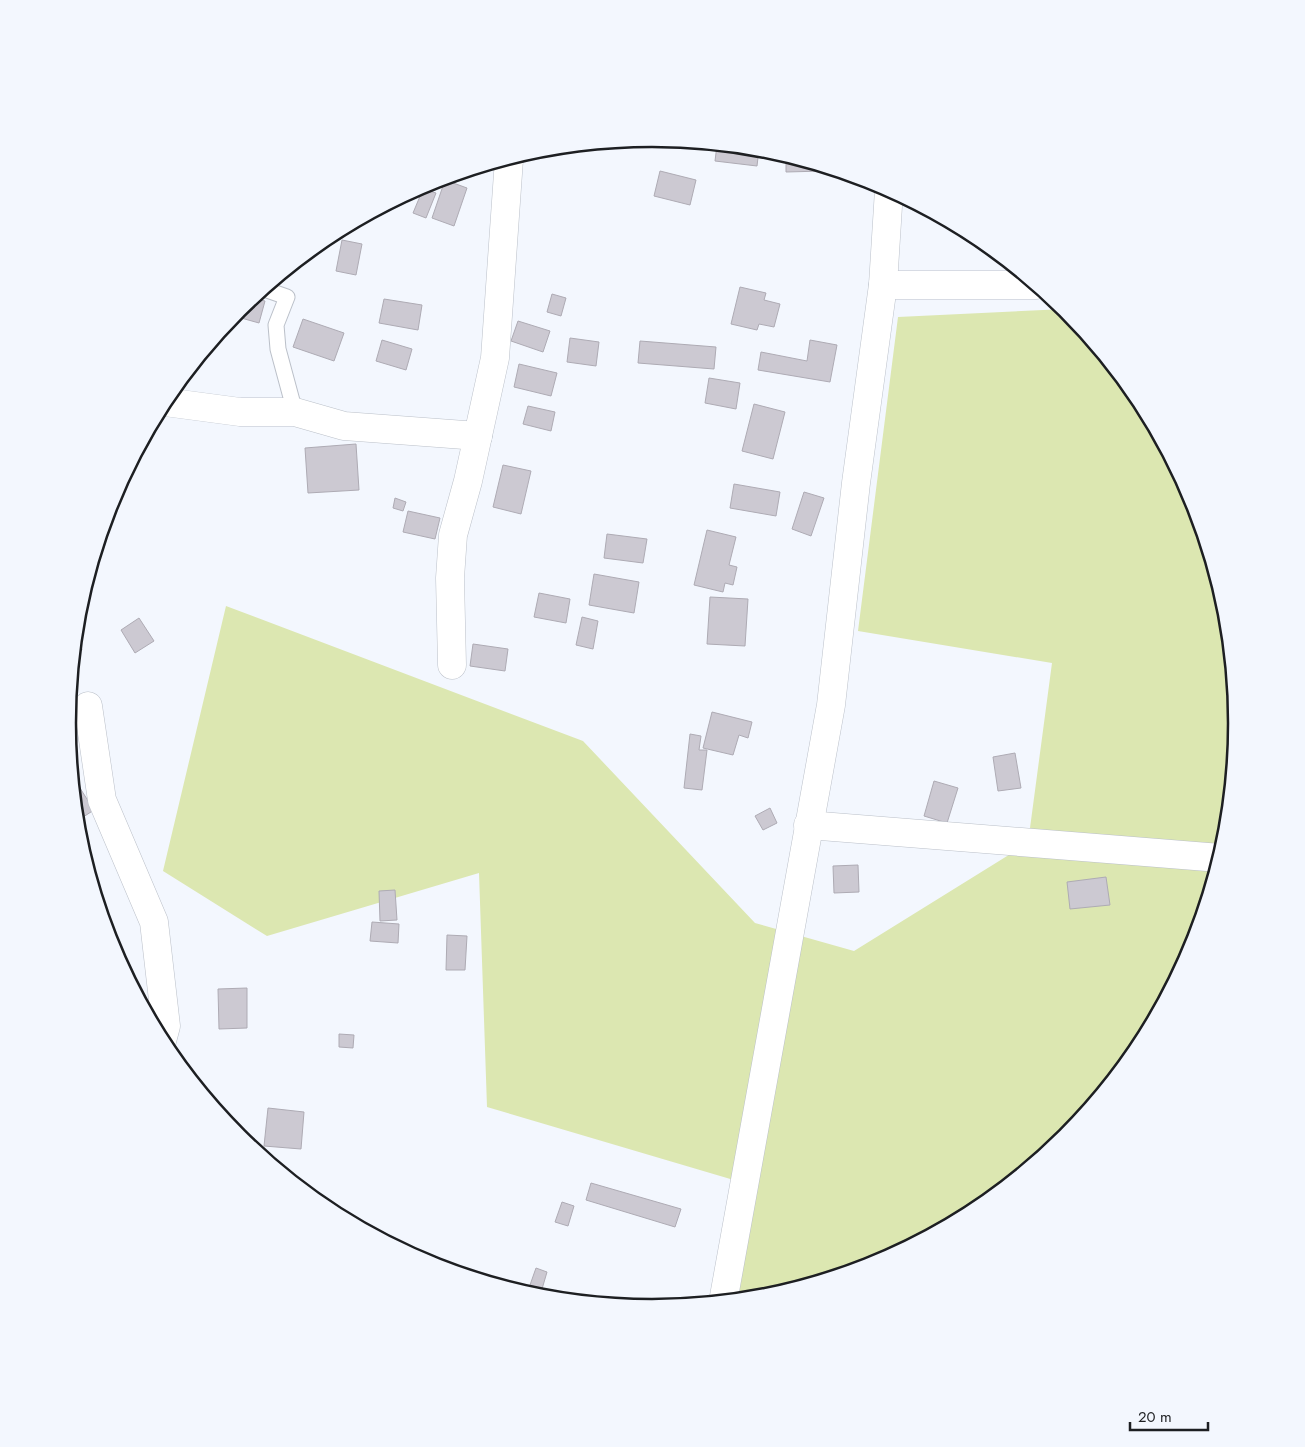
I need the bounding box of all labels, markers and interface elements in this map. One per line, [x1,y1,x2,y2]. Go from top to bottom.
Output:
scale bar [1130,1400,1208,1432]
text: 20 m [1138,1406,1172,1428]

